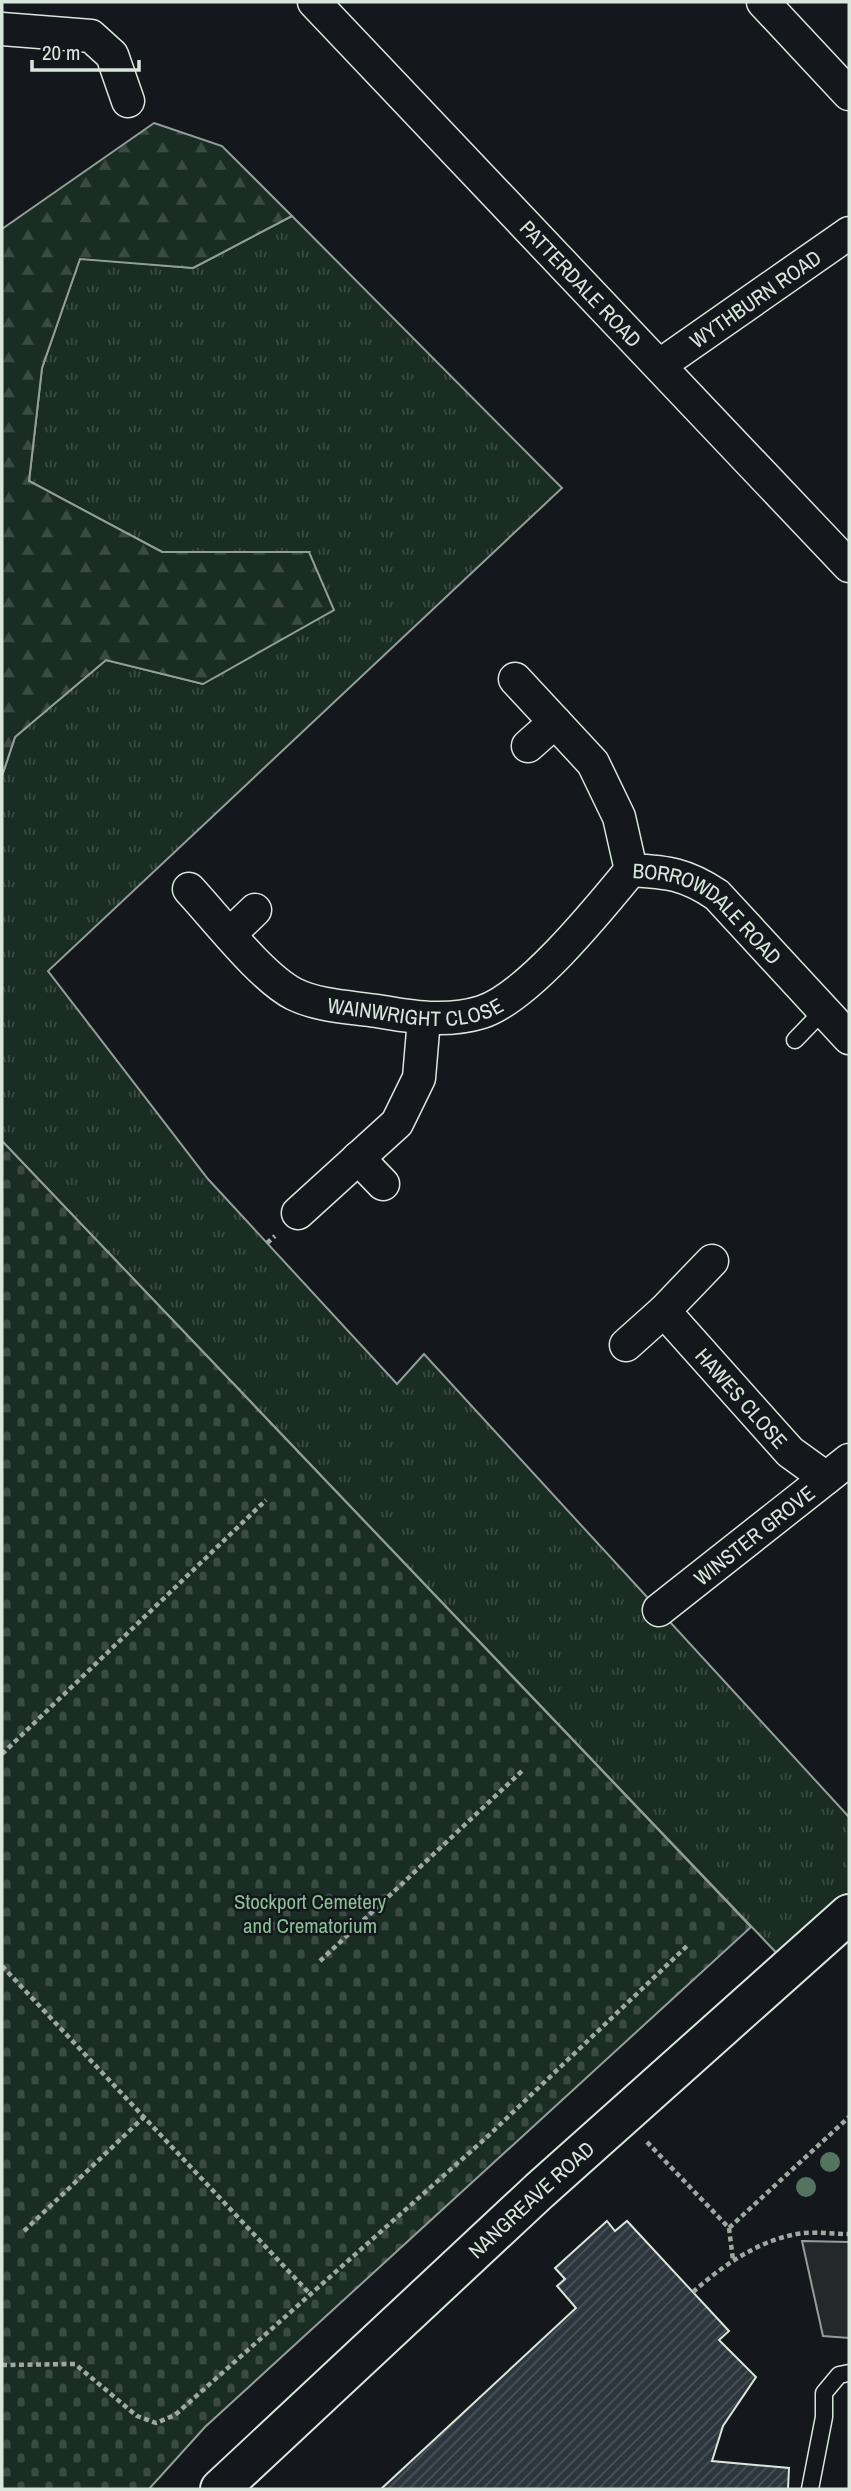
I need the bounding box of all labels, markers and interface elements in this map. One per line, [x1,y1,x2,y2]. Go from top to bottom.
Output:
scale bar [32,28,138,72]
text: 20 m [42,38,80,67]
street label: PATTERDALE ROAD [514,214,648,353]
street label: WYTHBURN ROAD [684,243,827,355]
street label: BORROWDALE ROAD [632,856,788,971]
street label: WAINWRIGHT CLOSE [325,990,508,1033]
street label: HAWES CLOSE [689,1341,794,1455]
street label: WINSTER GROVE [687,1478,820,1592]
park label: Stockport Cemetery and Crematorium [234,1887,386,1940]
street label: NANGREAVE ROAD [462,2134,600,2265]

